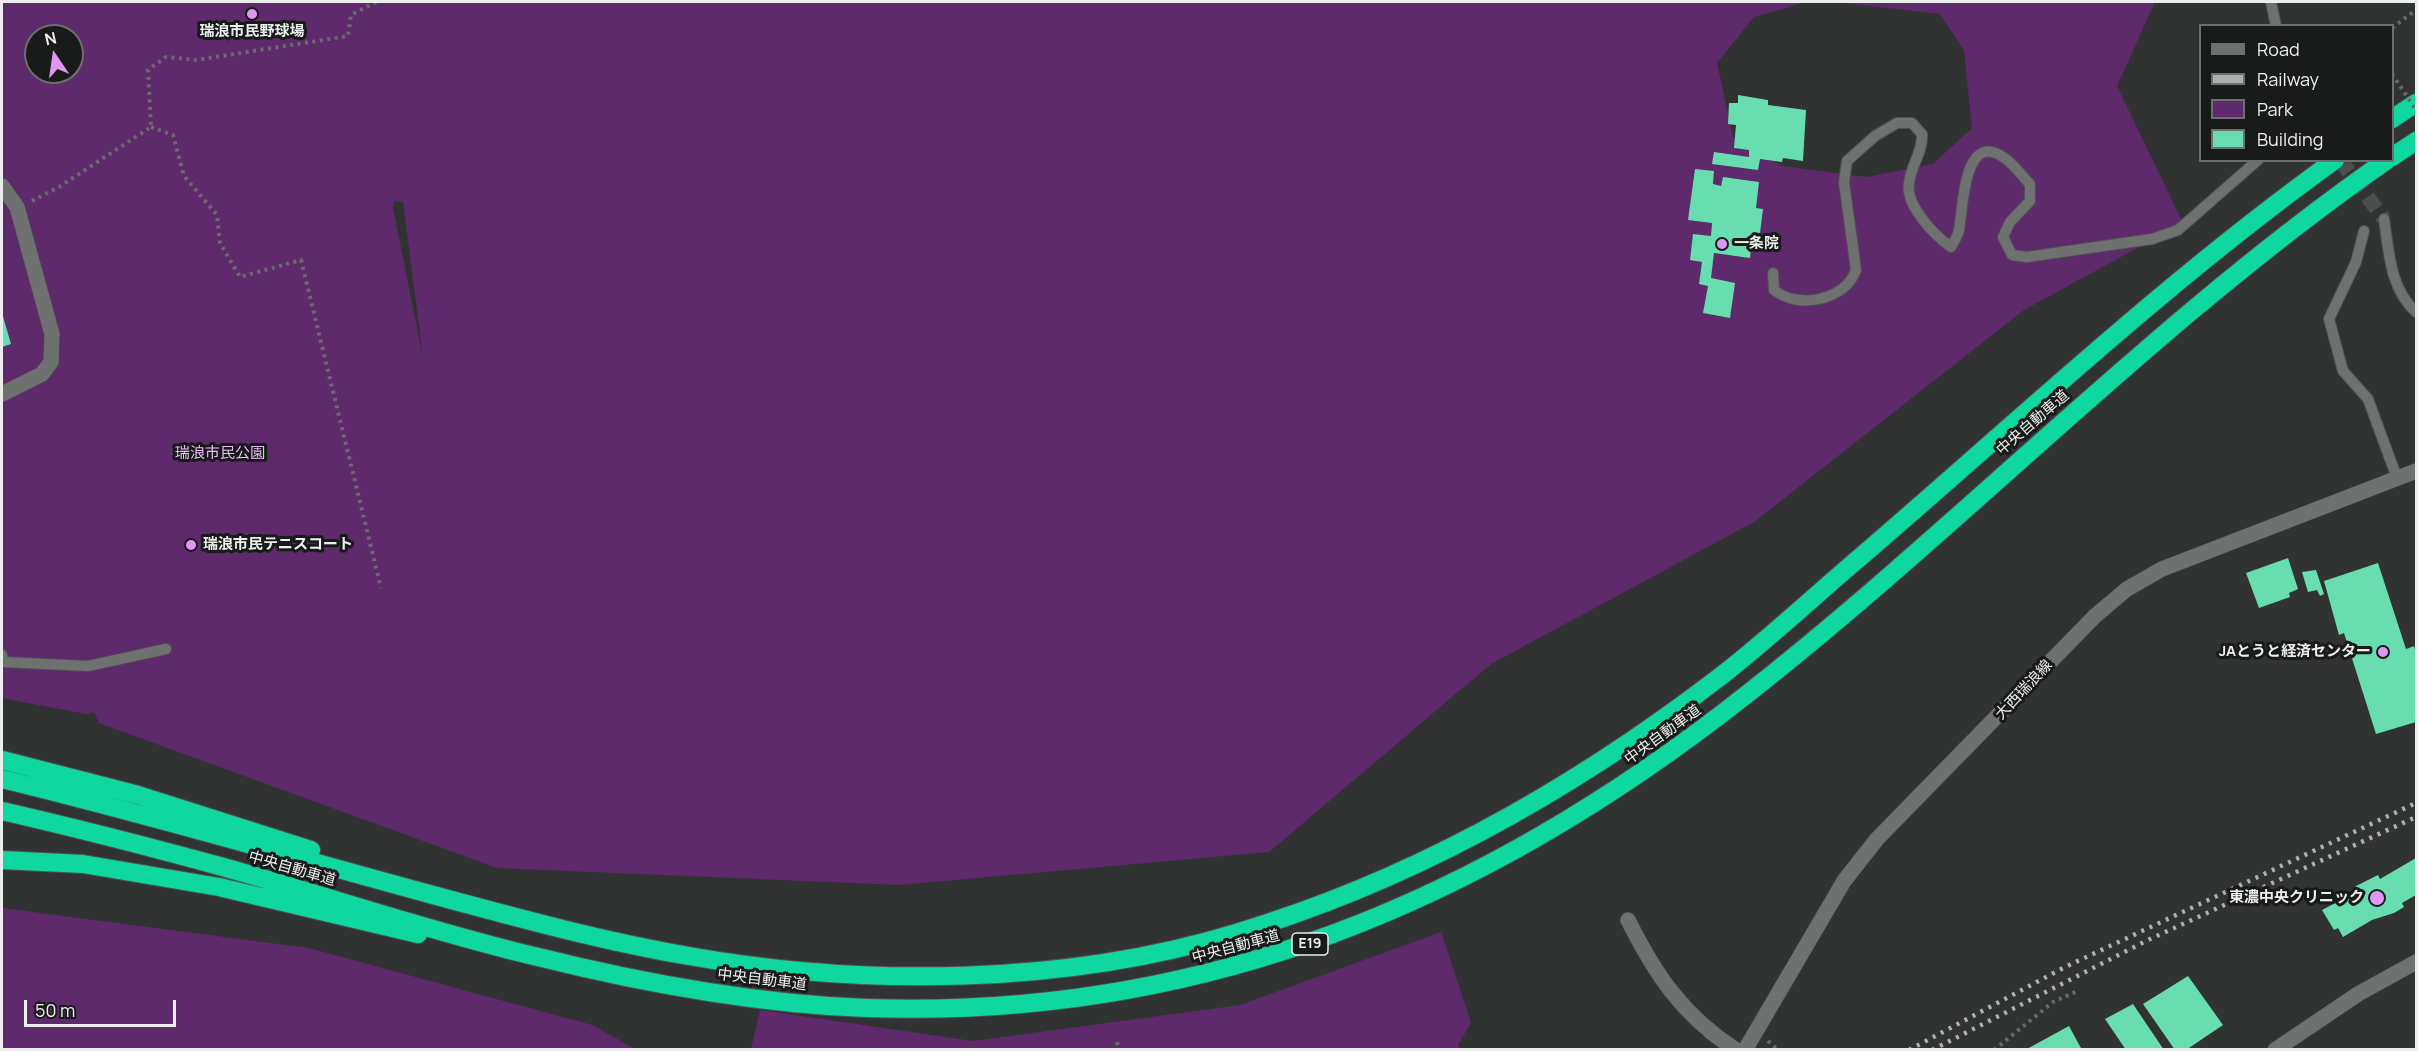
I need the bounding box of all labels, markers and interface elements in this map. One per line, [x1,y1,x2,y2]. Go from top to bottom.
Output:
marker: 瑞浪市民野球場 [245,7,259,21]
place label: 瑞浪市民野球場 [200,23,304,41]
north arrow [24,24,84,84]
legend [2199,24,2394,162]
text: N [42,26,58,50]
text: Road [2257,37,2300,61]
text: Railway [2257,67,2319,91]
text: Park [2257,97,2293,121]
text: Building [2257,127,2323,151]
place label: 一条院 [1734,235,1779,253]
marker: 一条院 [1715,237,1729,251]
street label: 中央自動車道 [1993,387,2073,459]
park label: 瑞浪市民公園 [175,445,265,463]
place label: 瑞浪市民テニスコート [203,536,353,554]
marker: 瑞浪市民テニスコート [184,538,198,552]
place label: JAとうと経済センター [2219,643,2371,661]
marker: JAとうと経済センター [2376,645,2390,659]
street label: 大西瑞浪線 [1992,656,2056,724]
street label: 中央自動車道 [1621,701,1705,769]
street label: 中央自動車道 [246,848,338,890]
place label: 東濃中央クリニック [2229,889,2364,907]
marker: 東濃中央クリニック [2368,889,2386,907]
street label: 中央自動車道 [1190,927,1282,967]
road number: E19 [1292,933,1328,955]
street label: 中央自動車道 [716,966,808,994]
scale bar [27,988,178,1026]
text: 50 m [35,998,75,1022]

